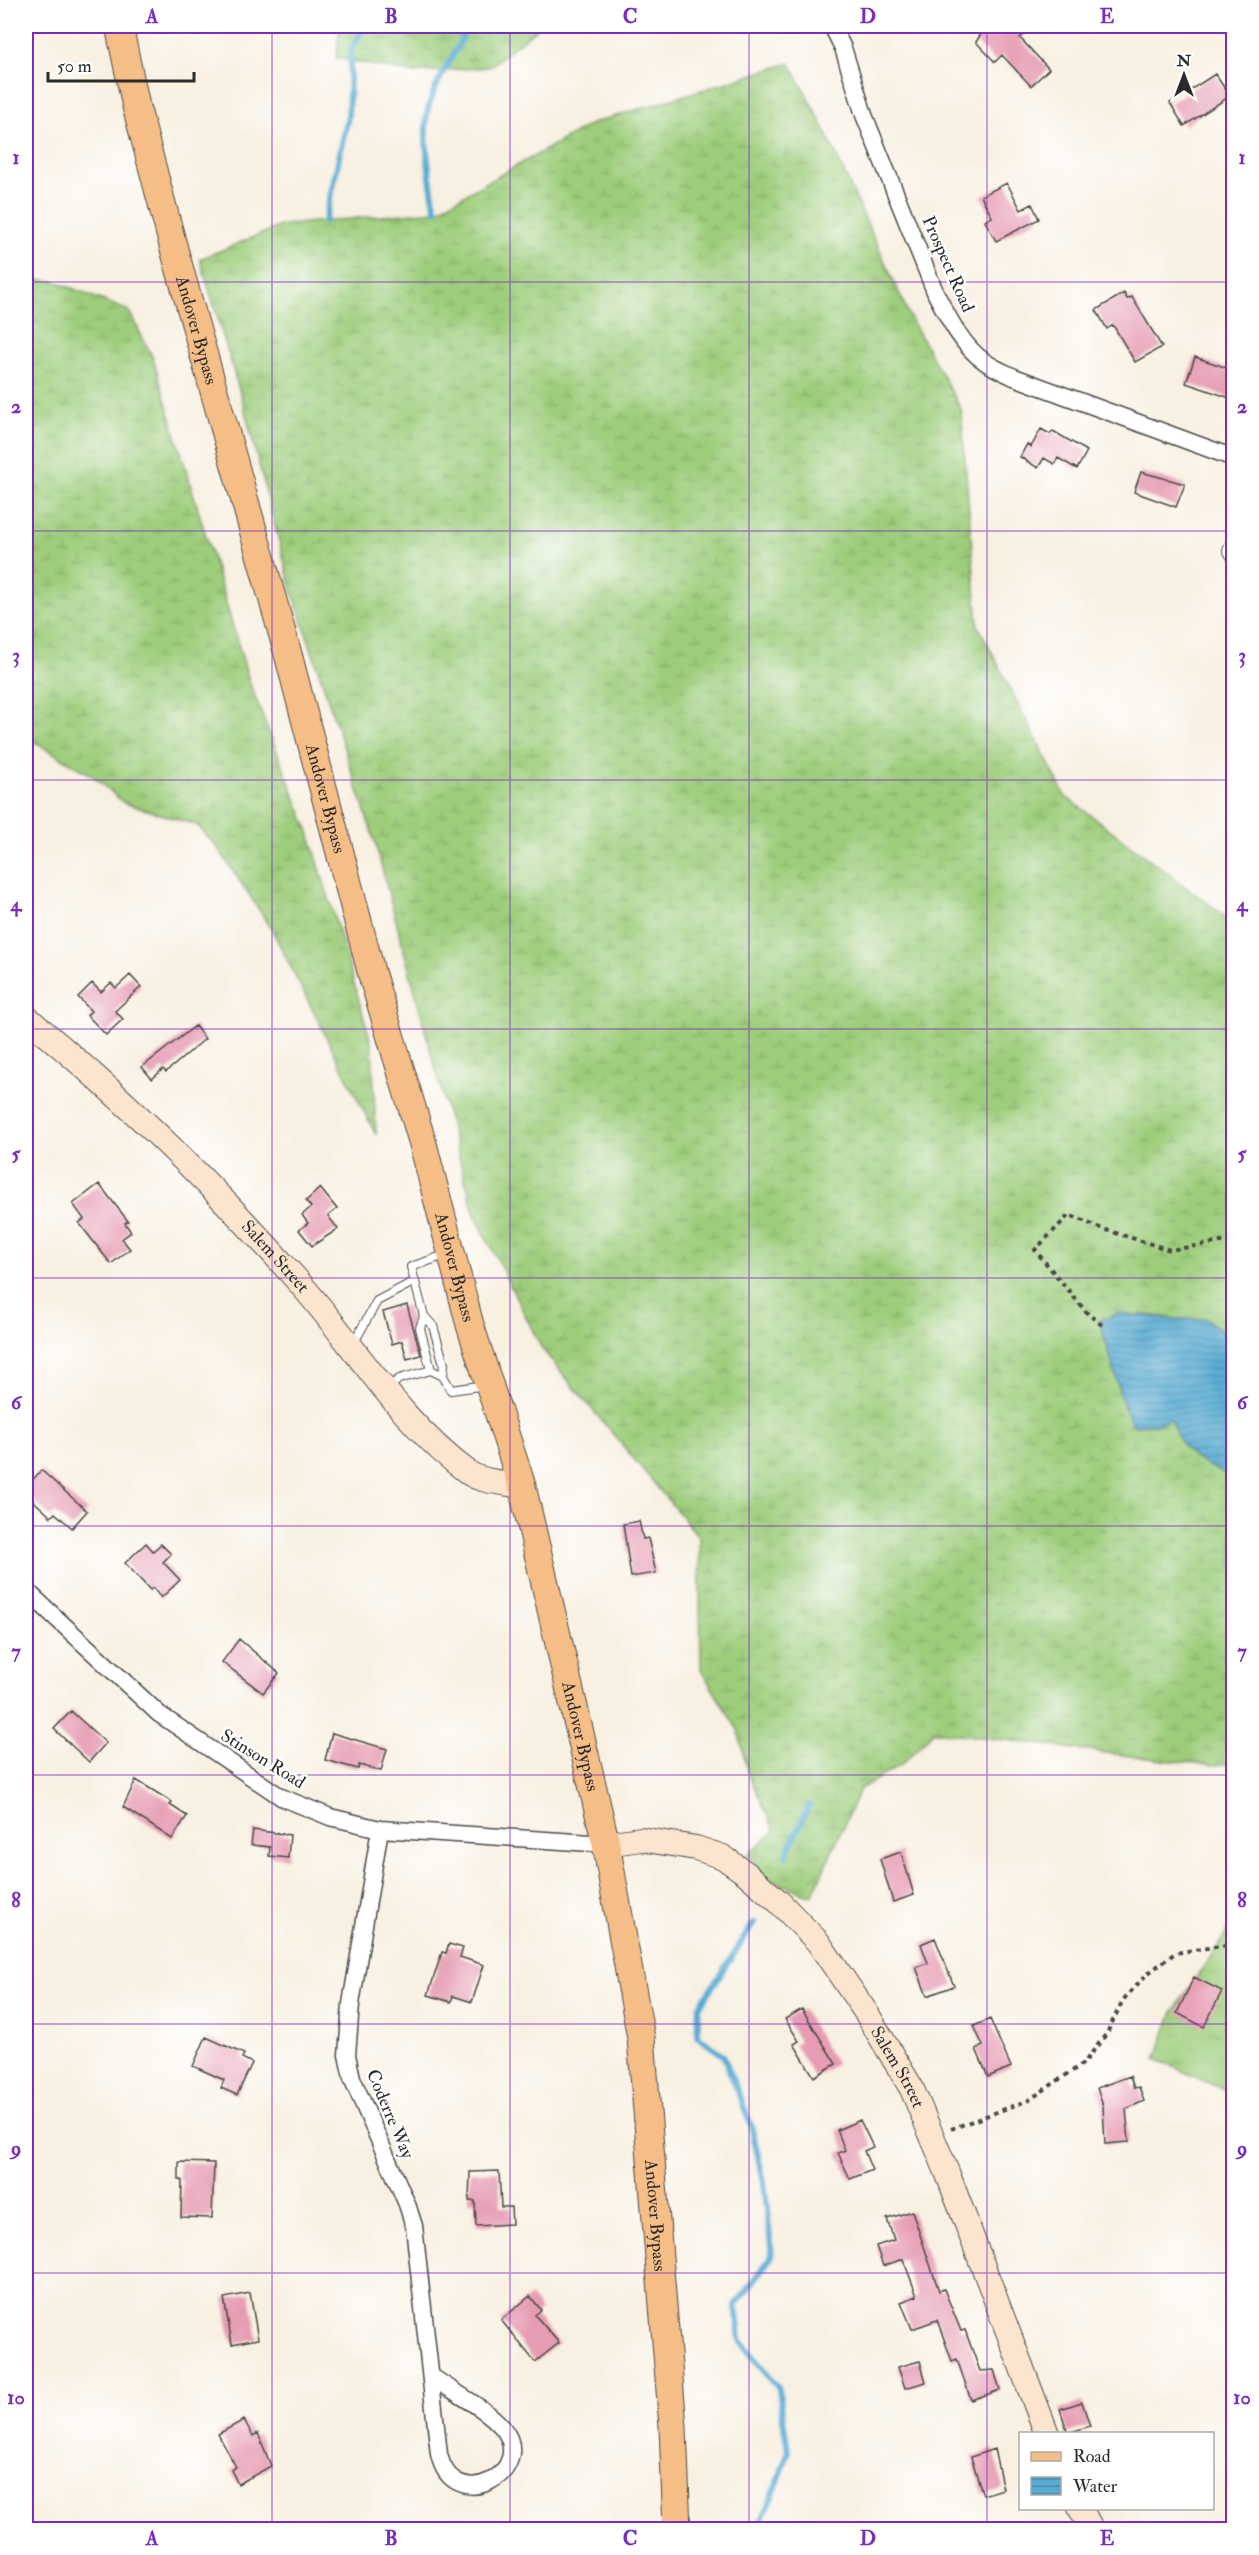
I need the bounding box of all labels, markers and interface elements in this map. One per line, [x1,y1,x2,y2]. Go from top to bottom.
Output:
text: A [145,4,159,29]
text: B [384,4,398,29]
text: C [623,4,637,29]
text: D [860,4,876,29]
text: E [1100,4,1115,29]
scale bar [48,45,194,83]
north arrow [1154,45,1214,105]
text: N [1176,51,1192,71]
text: 50 m [57,55,92,78]
text: 1 [12,145,20,170]
text: 1 [1238,145,1246,170]
street label: Prospect Road [917,212,980,316]
street label: Andover Bypass [170,272,223,387]
text: 2 [11,394,21,419]
text: 2 [1237,394,1247,419]
text: 3 [12,643,20,668]
text: 3 [1238,643,1246,668]
street label: Andover Bypass [300,740,351,856]
text: 4 [10,892,23,917]
text: 4 [1236,892,1249,917]
text: 5 [12,1141,22,1166]
text: 5 [1238,1141,1248,1166]
street label: Andover Bypass [429,1209,480,1324]
street label: Salem Street [237,1215,315,1298]
text: 6 [11,1390,23,1415]
text: 6 [1237,1390,1249,1415]
text: 7 [11,1639,21,1664]
text: 7 [1237,1639,1247,1664]
street label: Andover Bypass [556,1678,605,1793]
street label: Stinson Road [216,1724,310,1794]
text: 8 [11,1888,21,1913]
text: 8 [1237,1888,1247,1913]
street label: Salem Street [865,2022,930,2112]
street label: Coderre Way [361,2066,420,2163]
text: 9 [9,2136,21,2161]
text: 9 [1235,2136,1247,2161]
street label: Andover Bypass [639,2158,672,2272]
text: 10 [7,2385,25,2410]
text: 10 [1233,2385,1251,2410]
legend [1019,2432,1214,2510]
text: Road [1073,2445,1111,2468]
text: Water [1072,2475,1117,2498]
text: A [145,2526,159,2551]
text: B [384,2526,398,2551]
text: C [623,2526,637,2551]
text: D [860,2526,876,2551]
text: E [1100,2526,1115,2551]

